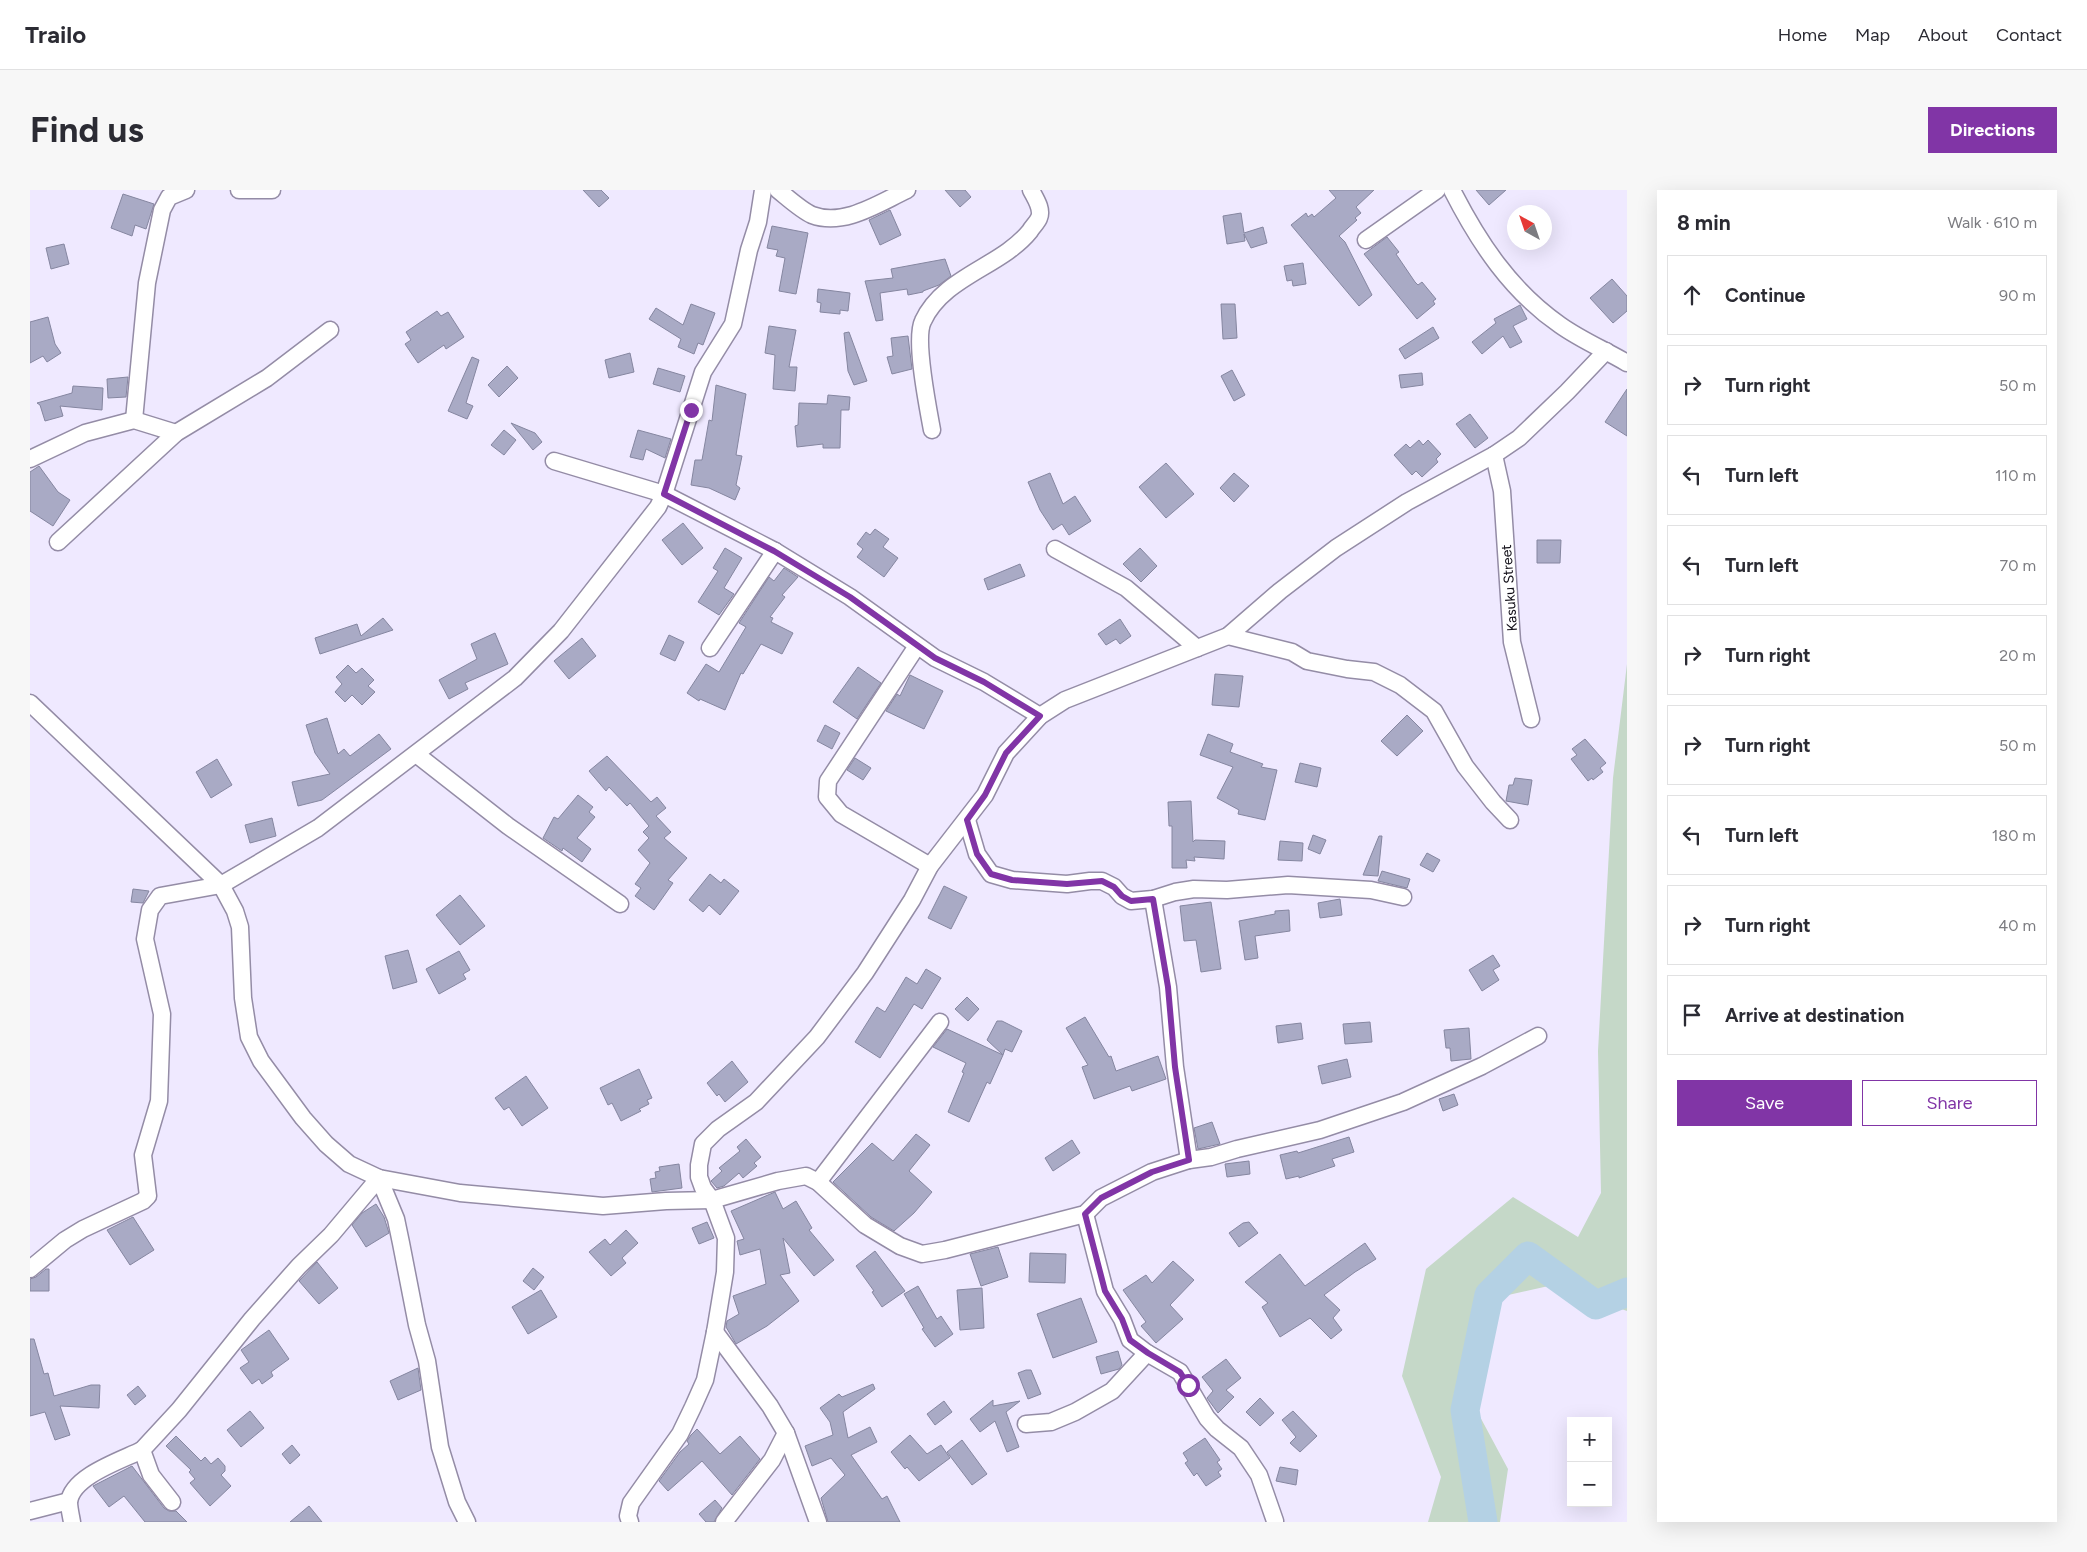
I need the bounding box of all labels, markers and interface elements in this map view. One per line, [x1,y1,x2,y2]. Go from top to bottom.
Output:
text: Trailo [25,20,86,49]
text: Home [1778,24,1827,46]
text: Map [1855,24,1890,46]
text: About [1918,24,1968,46]
text: Contact [1996,24,2062,46]
button: Directions [1928,107,2057,153]
text: Find us [30,109,144,151]
north arrow [1507,205,1552,250]
text: 8 min [1677,210,1731,235]
text: Walk · 610 m [1947,213,2037,232]
icon: ahead [1678,281,1706,309]
text: Continue [1725,284,1805,307]
text: 90 m [1999,286,2036,305]
icon: right [1678,371,1706,399]
text: Turn right [1725,374,1811,397]
text: 50 m [1999,376,2036,395]
route end [680,399,703,422]
icon: left [1678,461,1706,489]
text: Turn left [1725,464,1799,487]
text: 110 m [1995,466,2036,485]
street label: Kasuku Street [1498,544,1521,632]
icon: left [1678,551,1706,579]
text: Turn left [1725,554,1799,577]
text: 70 m [2000,556,2036,575]
icon: right [1678,641,1706,669]
text: Turn right [1725,644,1811,667]
text: 20 m [1999,646,2036,665]
icon: right [1678,731,1706,759]
text: Turn right [1725,734,1811,757]
text: 50 m [1999,736,2036,755]
icon: left [1678,821,1706,849]
text: Turn left [1725,824,1799,847]
text: 180 m [1992,826,2036,845]
icon: right [1678,911,1706,939]
text: Turn right [1725,914,1811,937]
text: 40 m [1998,916,2036,935]
icon: arrive [1678,1001,1706,1029]
text: Arrive at destination [1725,1004,1904,1027]
button: Save [1677,1080,1852,1126]
button: Share [1862,1080,2037,1126]
route start [1177,1374,1200,1397]
map controls [1567,1417,1612,1507]
button: + [1567,1417,1612,1462]
button: − [1567,1462,1612,1507]

